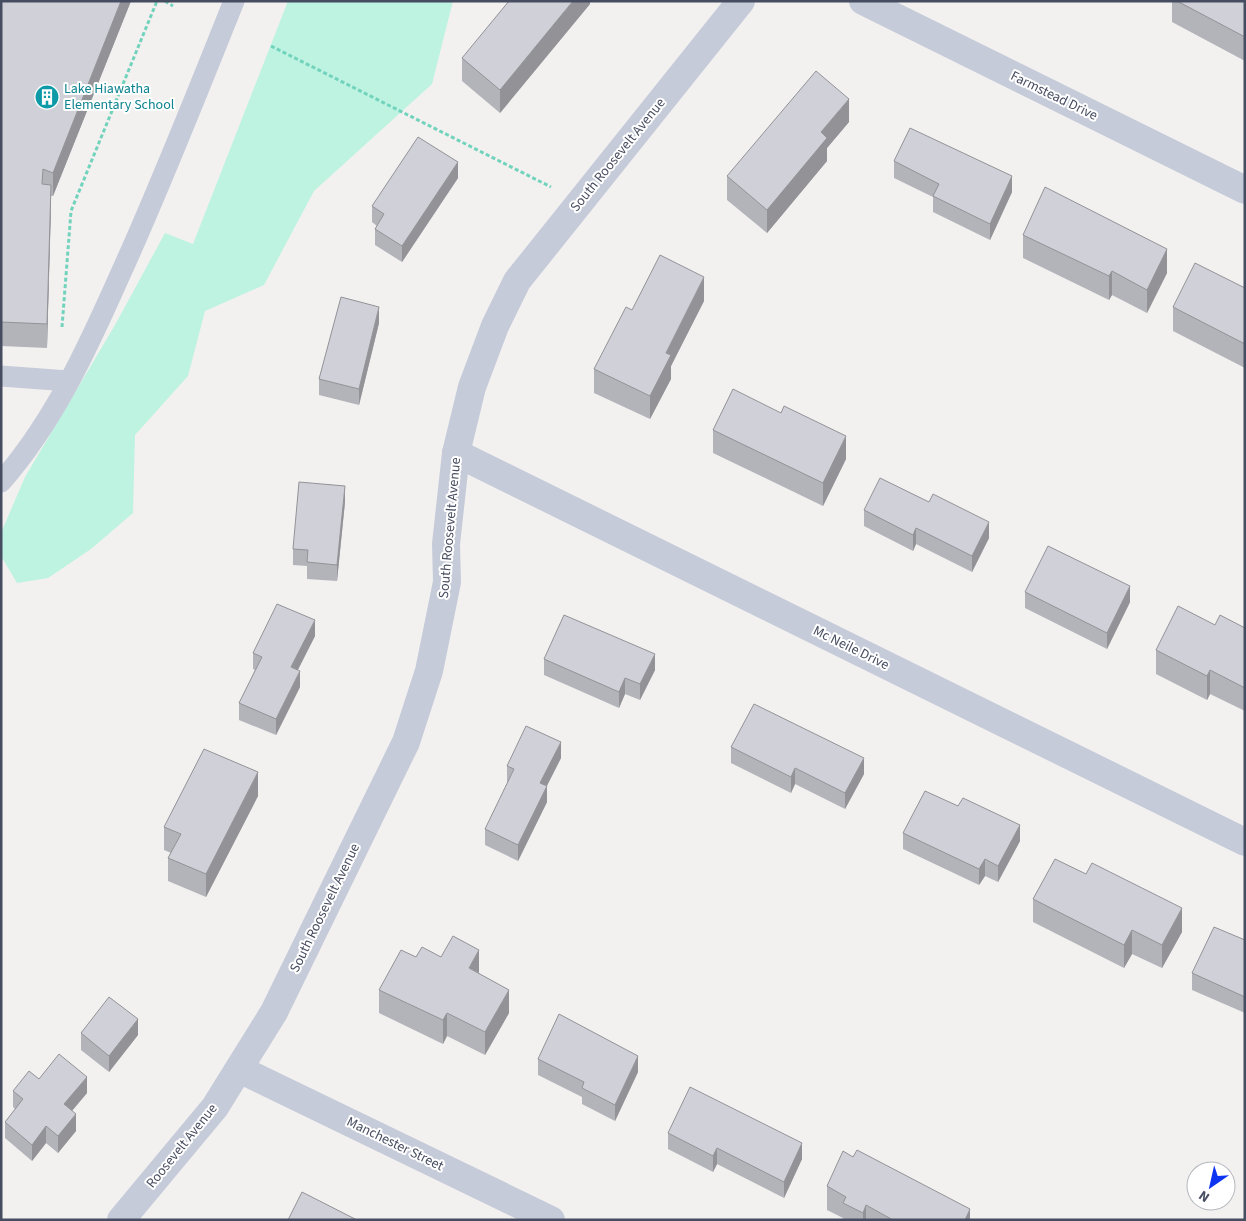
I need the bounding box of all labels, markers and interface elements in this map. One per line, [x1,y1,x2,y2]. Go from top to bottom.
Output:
street label: Farmstead Drive [1007,66,1101,126]
place label: Lake Hiawatha Elementary School [64,79,175,115]
building icon: Lake Hiawatha Elementary School [34,84,60,110]
street label: South Roosevelt Avenue [566,94,670,216]
street label: South Roosevelt Avenue [434,457,466,599]
street label: Mc Neile Drive [810,621,892,675]
street label: South Roosevelt Avenue [285,840,365,976]
street label: Roosevelt Avenue [142,1099,222,1193]
street label: Manchester Street [343,1112,447,1176]
north arrow [1186,1161,1236,1211]
text: N [1195,1185,1214,1207]

